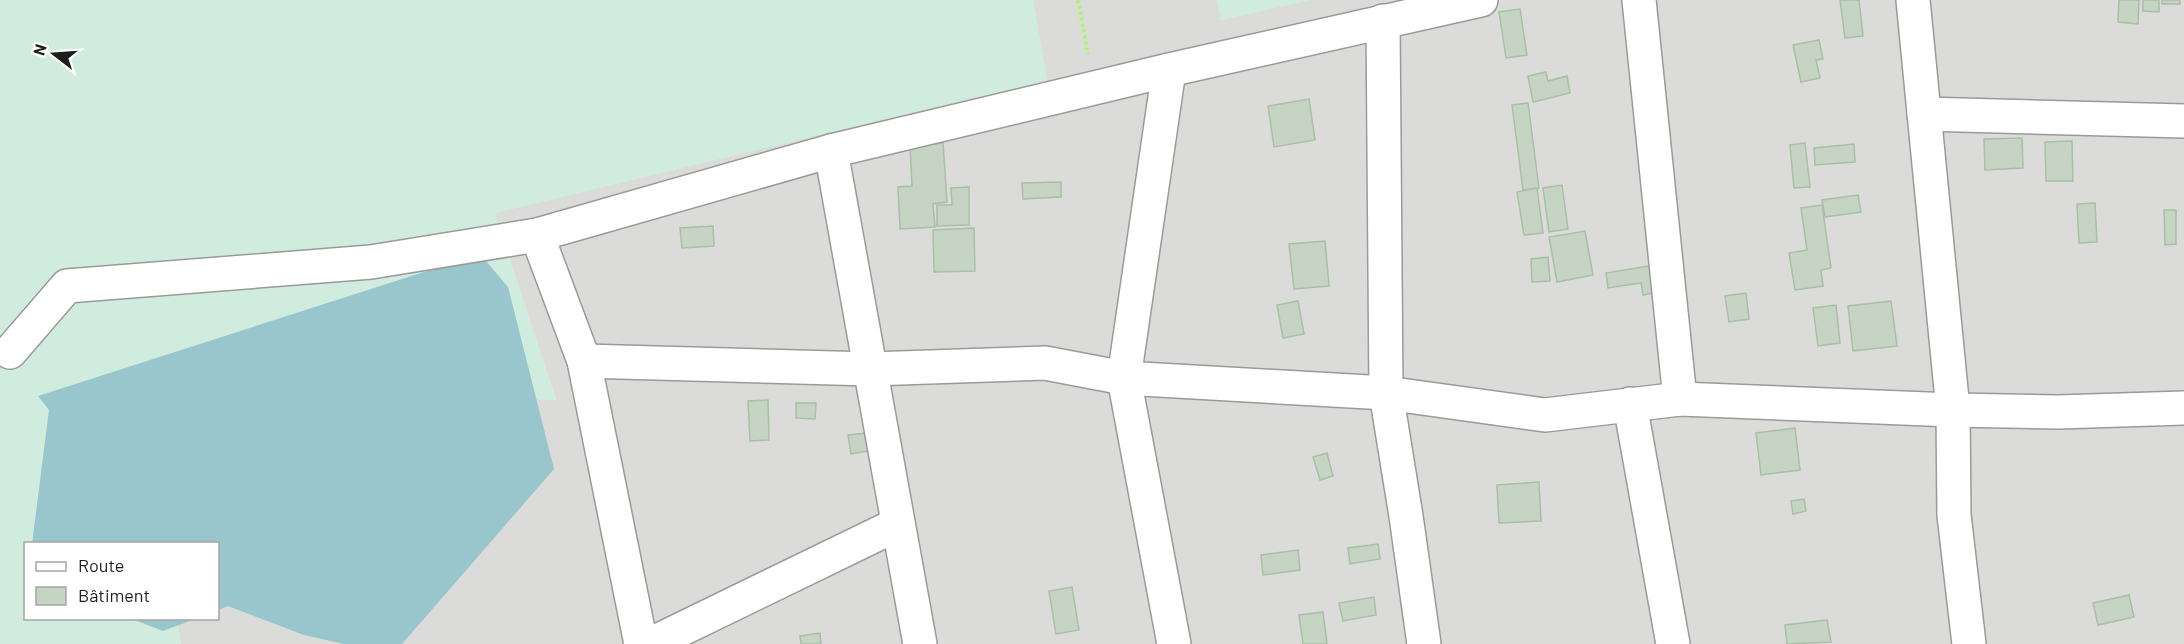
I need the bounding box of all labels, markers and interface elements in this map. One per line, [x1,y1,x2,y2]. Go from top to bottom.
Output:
north arrow [24,24,84,84]
text: N [29,42,50,57]
legend [24,542,219,620]
text: Route [78,554,124,576]
text: Bâtiment [78,584,150,606]

